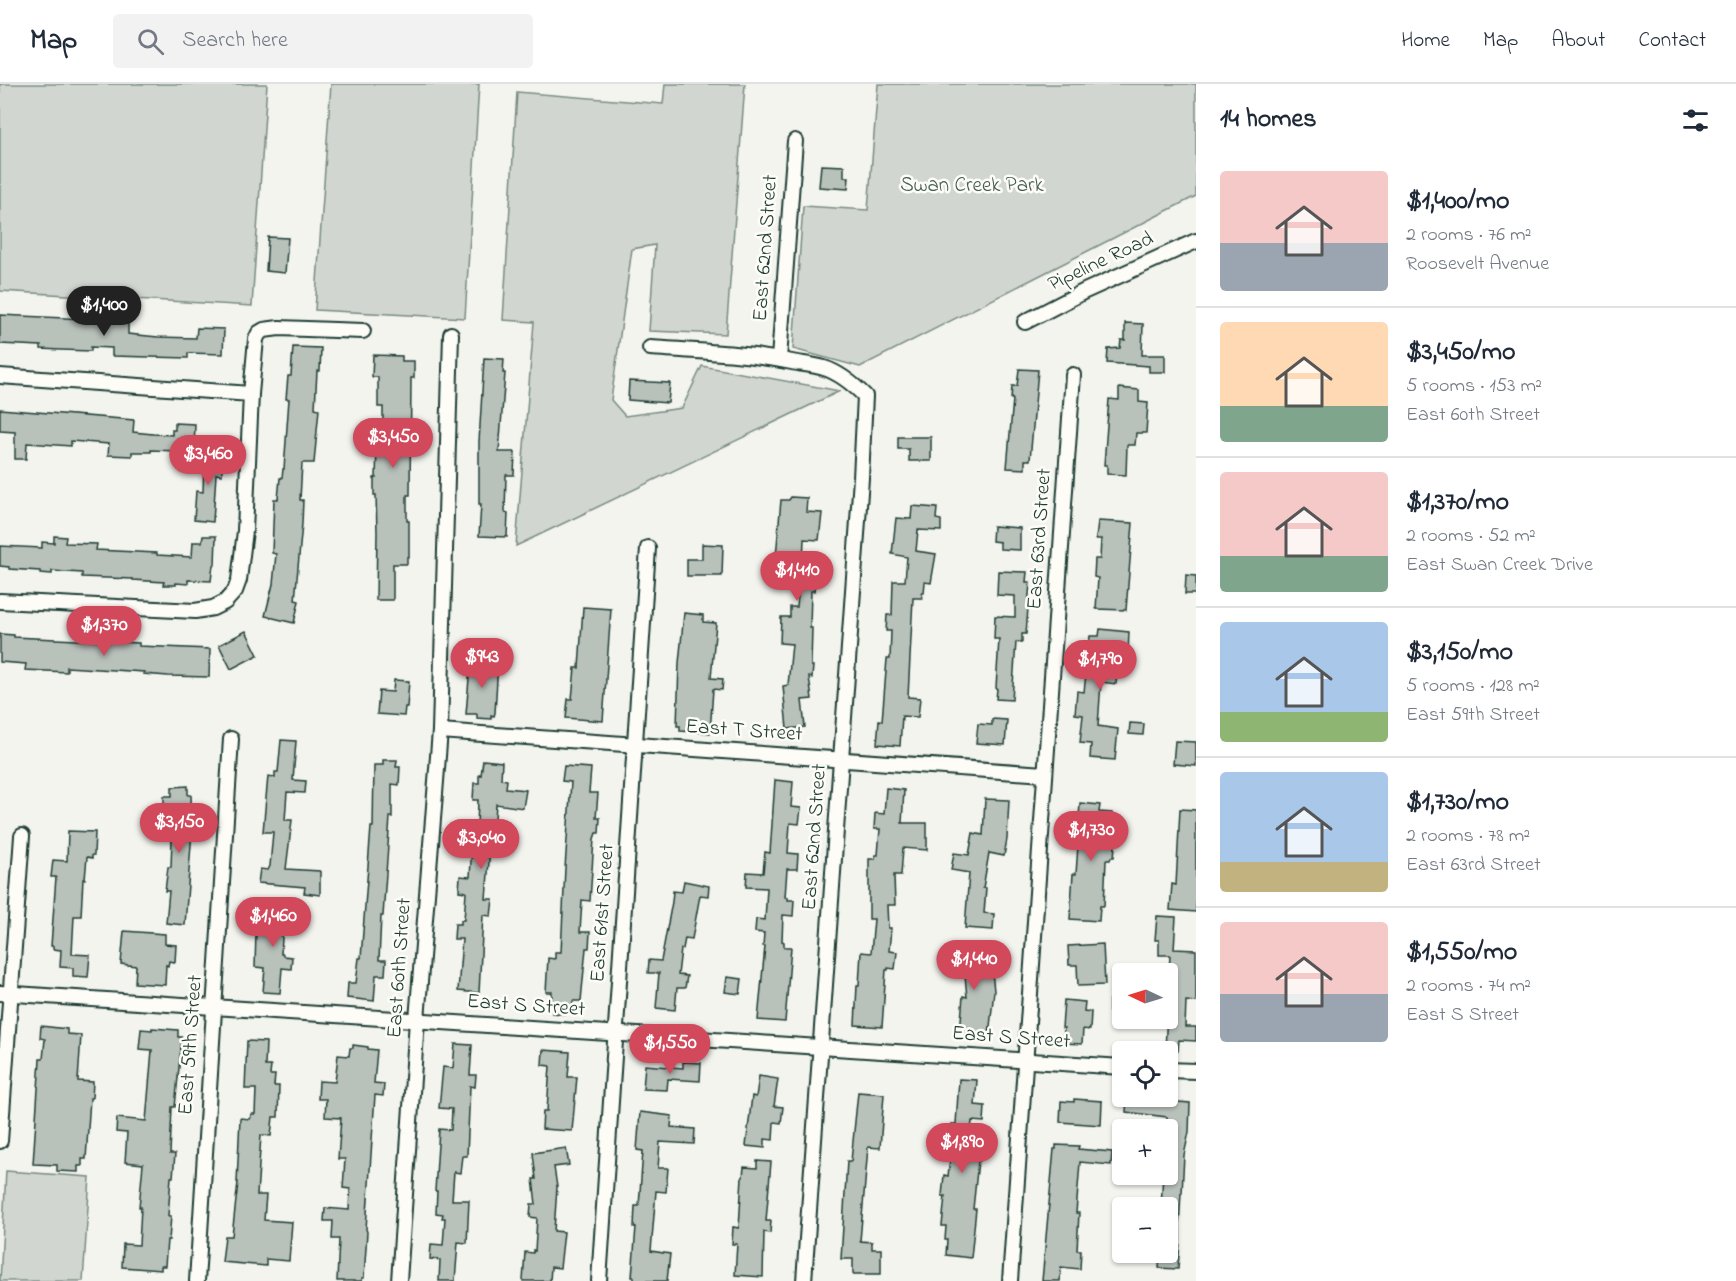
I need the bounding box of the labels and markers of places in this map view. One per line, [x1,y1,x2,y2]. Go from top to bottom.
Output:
pin: $1,400 [55,286,153,337]
pin: $3,450 [344,418,442,469]
pin: $3,460 [159,435,257,486]
pin: $1,410 [748,551,846,602]
pin: $1,370 [55,606,153,657]
pin: $943 [446,638,518,689]
pin: $1,790 [1051,640,1149,691]
pin: $3,150 [130,803,228,854]
pin: $1,730 [1042,811,1140,862]
pin: $3,040 [432,819,530,870]
pin: $1,460 [224,897,322,948]
pin: $1,440 [925,940,1023,991]
pin: $1,550 [621,1024,719,1075]
pin: $1,890 [913,1123,1011,1174]

